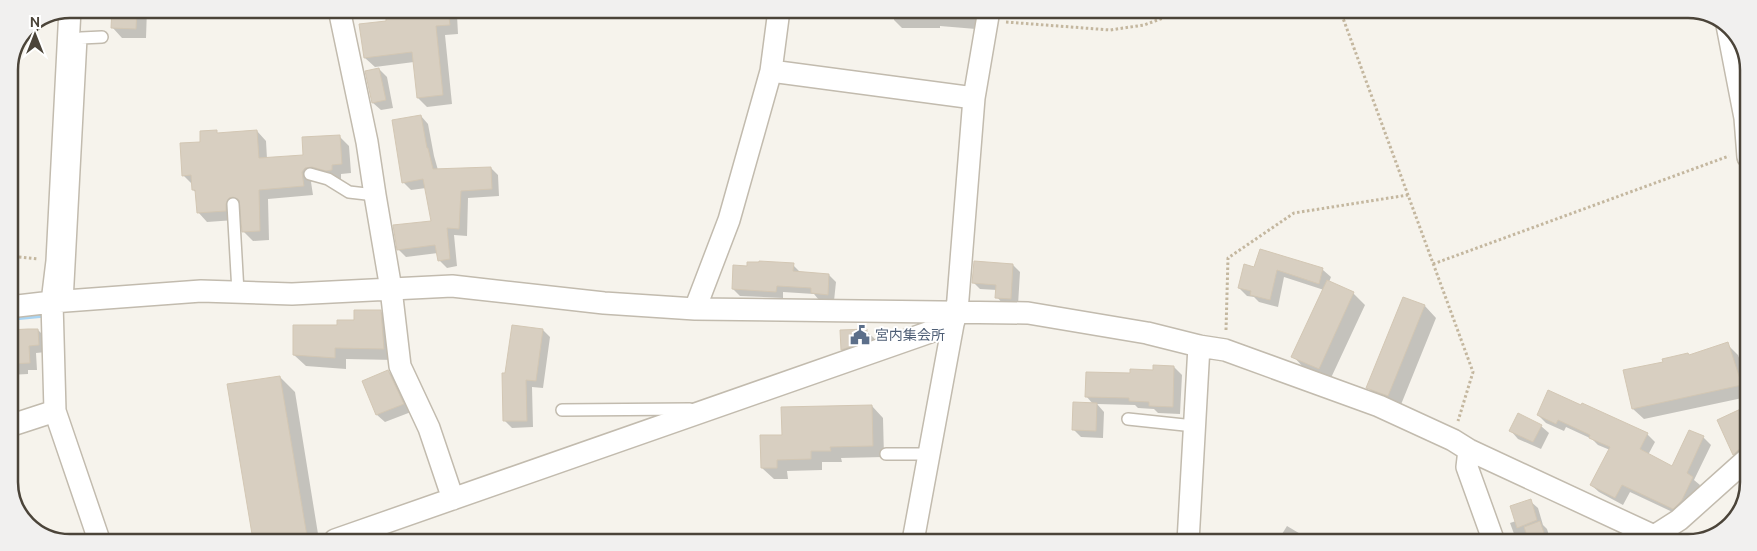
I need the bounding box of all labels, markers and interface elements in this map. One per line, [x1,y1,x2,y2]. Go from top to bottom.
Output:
north arrow [10,10,60,60]
text: N [30,14,40,30]
public building icon: 宮内集会所 [849,324,871,346]
place label: 宮内集会所 [875,327,945,343]

